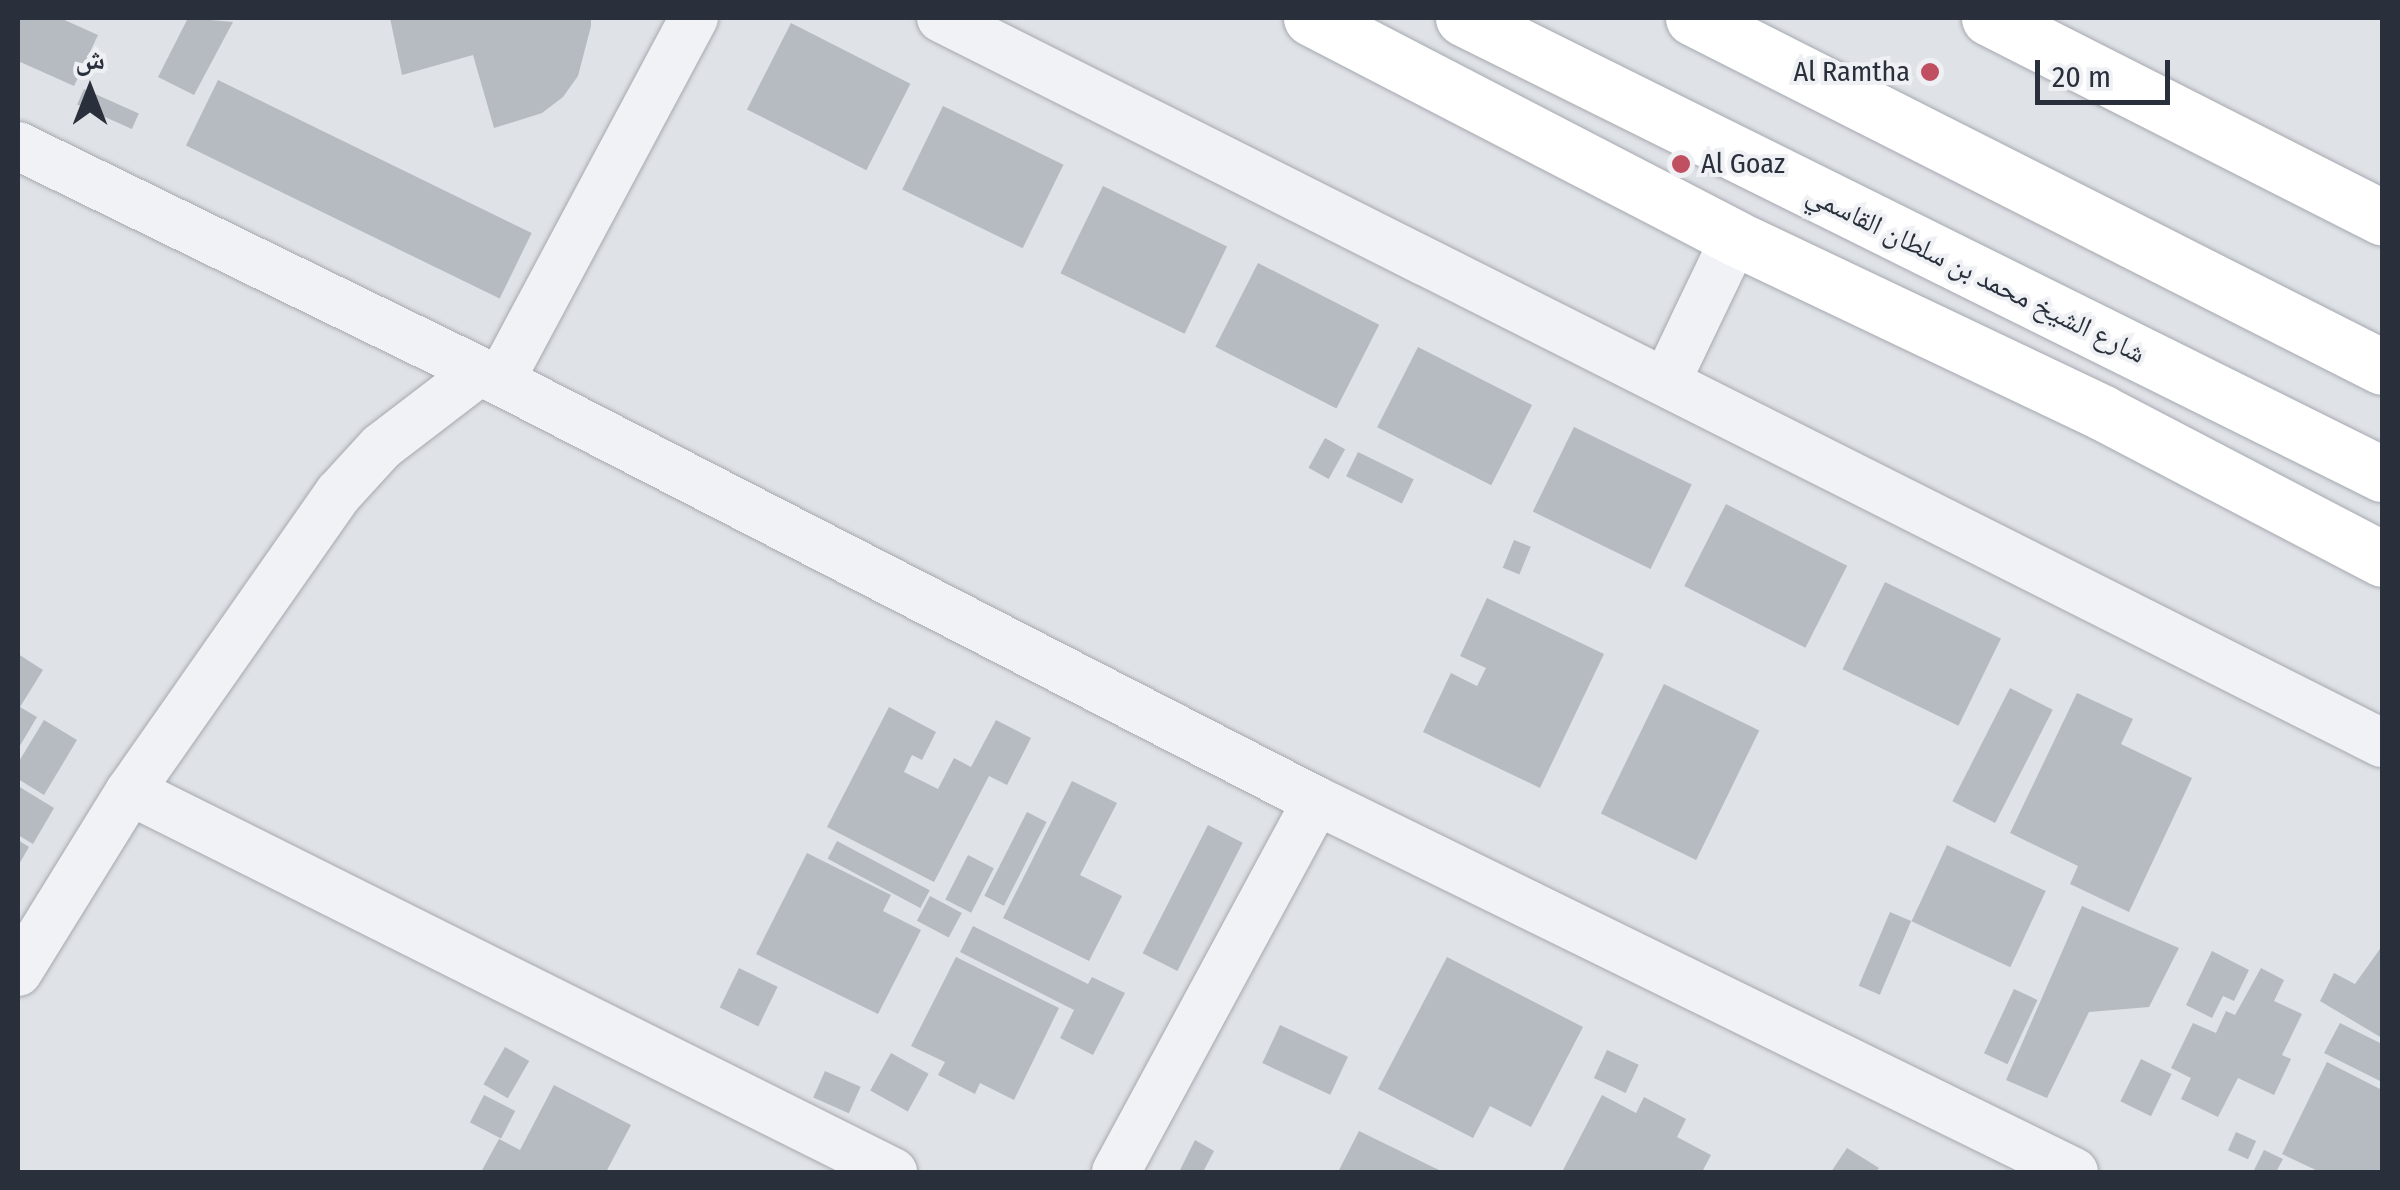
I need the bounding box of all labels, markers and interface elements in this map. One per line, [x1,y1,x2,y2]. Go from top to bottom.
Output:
north arrow [40,40,140,140]
scale bar [2040,40,2175,102]
text: ش [75,43,105,76]
place label: Al Ramtha [1793,55,1910,89]
text: 20 m [2052,59,2111,95]
marker: Al Ramtha [1919,61,1941,83]
place label: Al Goaz [1701,147,1785,181]
marker: Al Goaz [1670,153,1692,175]
street label: شارع الشيخ محمد بن سلطان القاسمي [1801,177,2151,371]

